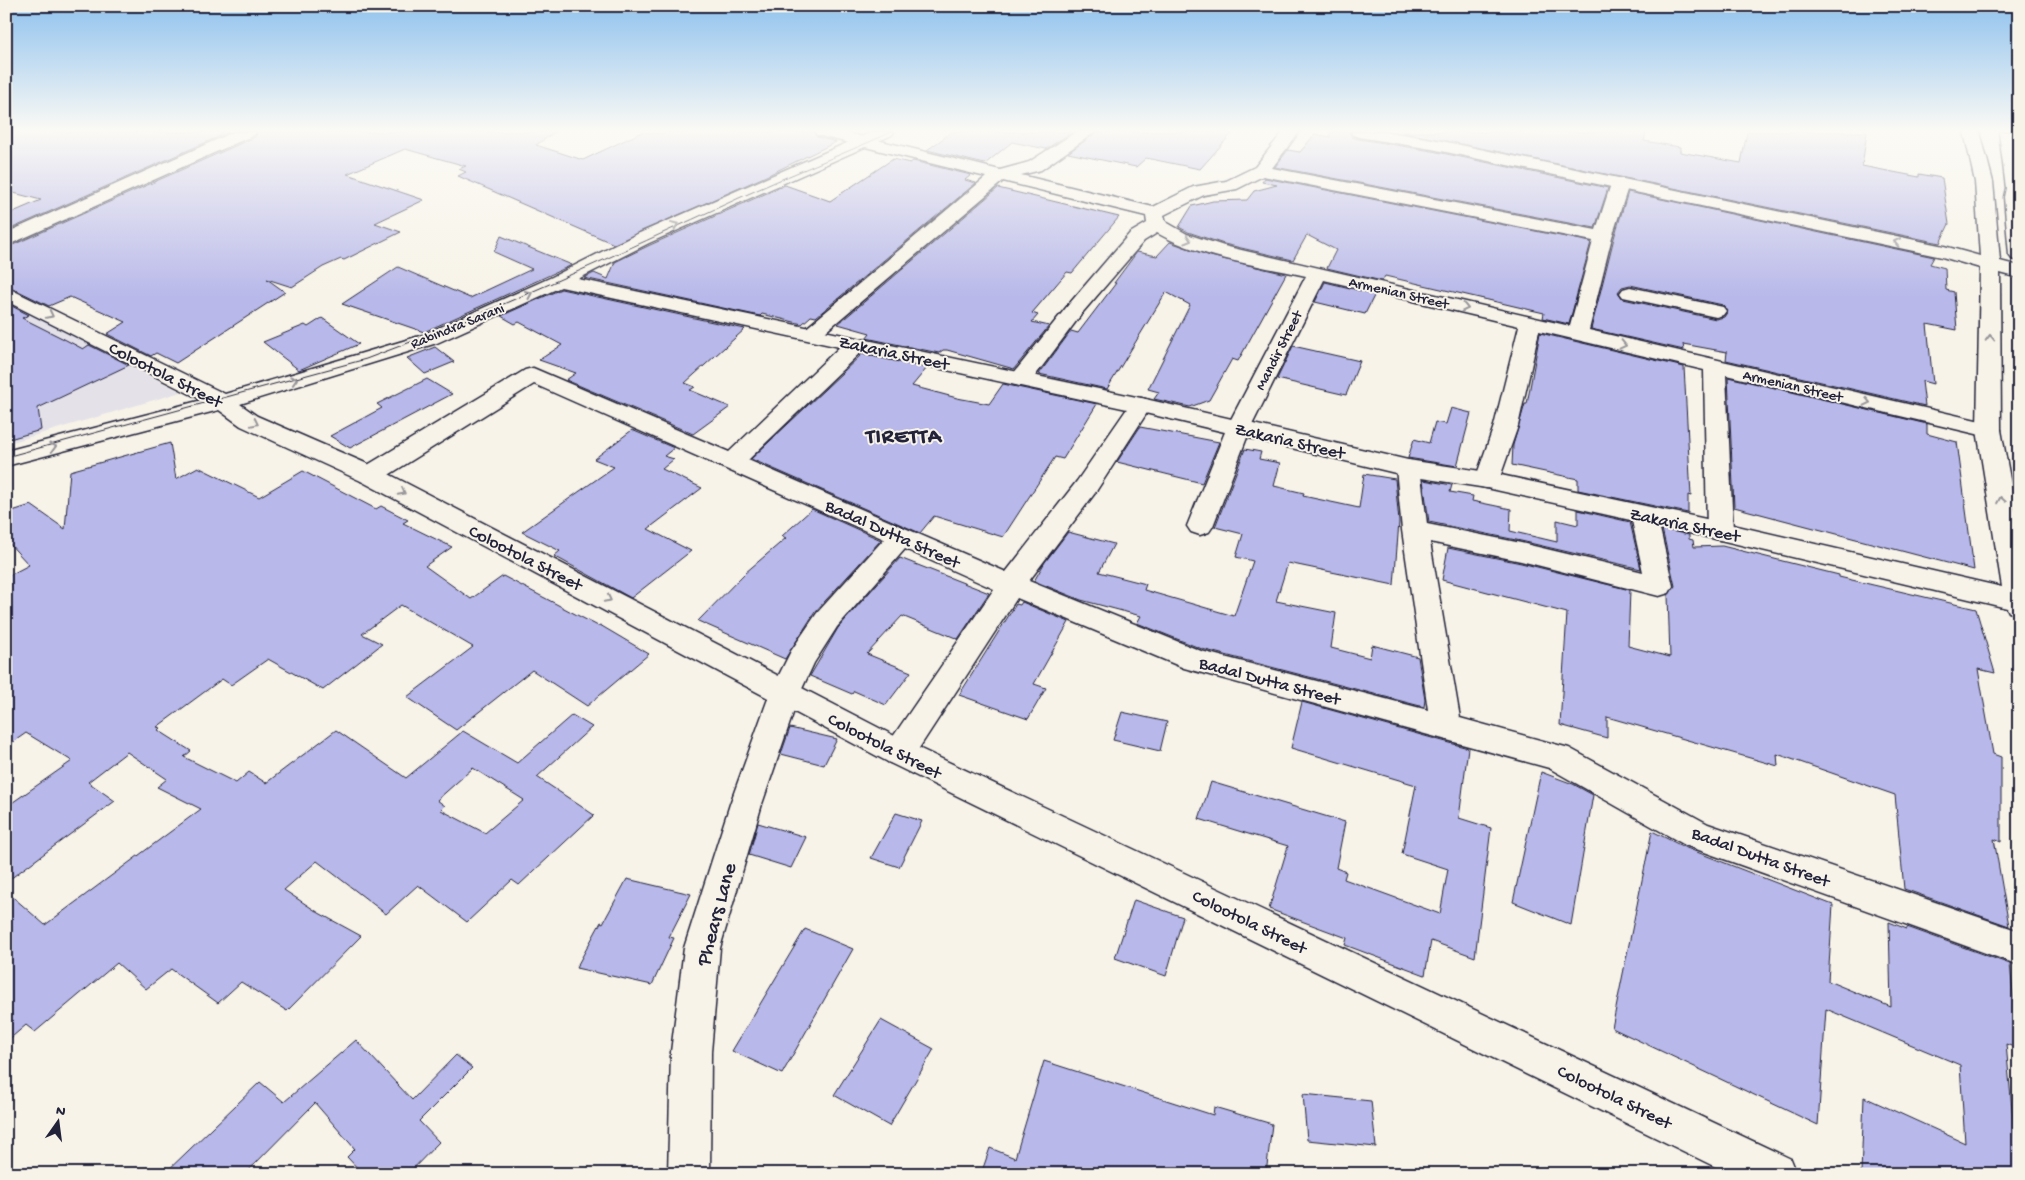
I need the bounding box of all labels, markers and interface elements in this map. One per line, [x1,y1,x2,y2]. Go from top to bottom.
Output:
one-way arrow [670,220,679,231]
one-way arrow [1184,235,1192,245]
one-way arrow [1892,238,1901,248]
street label: Armenian Street [1347,274,1452,315]
one-way arrow [524,290,533,301]
street label: Rabindra Sarani [408,300,507,354]
one-way arrow [1461,302,1470,313]
street label: Mandir Street [1252,306,1308,394]
one-way arrow [45,308,54,319]
street label: Zakaria Street [836,333,952,377]
one-way arrow [1985,334,1995,342]
street label: Colootola Street [105,339,227,415]
one-way arrow [1619,339,1628,350]
street label: Armenian Street [1741,367,1846,408]
one-way arrow [290,376,298,386]
one-way arrow [1862,396,1871,407]
one-way arrow [250,417,259,428]
street label: Zakaria Street [1232,420,1348,466]
district label: TIRETTA [864,425,943,451]
one-way arrow [49,442,57,452]
one-way arrow [397,486,406,496]
street label: Badal Dutta Street [821,496,964,575]
one-way arrow [1997,496,2007,504]
street label: Zakaria Street [1627,505,1743,549]
street label: Colootola Street [465,522,587,598]
one-way arrow [603,593,612,603]
street label: Badal Dutta Street [1196,653,1344,712]
street label: Colootola Street [824,710,946,786]
street label: Badal Dutta Street [1687,823,1833,894]
street label: Phears Lane [692,860,744,970]
street label: Colootola Street [1188,886,1311,961]
street label: Colootola Street [1553,1061,1676,1136]
north arrow [32,1098,82,1148]
text: N [54,1102,67,1121]

